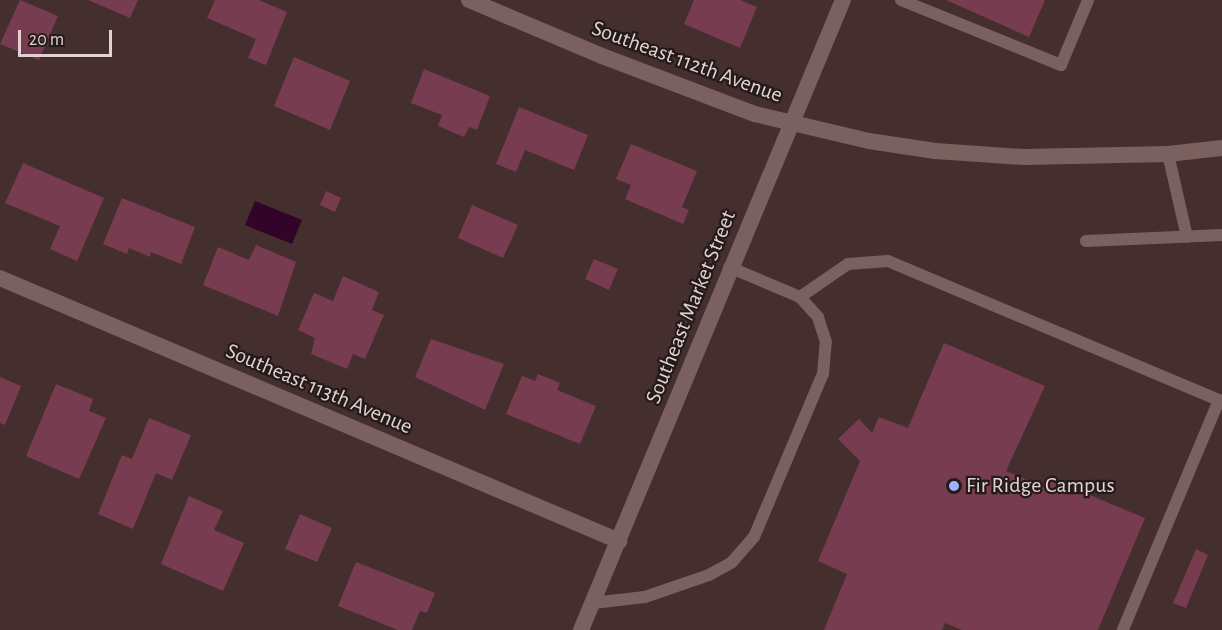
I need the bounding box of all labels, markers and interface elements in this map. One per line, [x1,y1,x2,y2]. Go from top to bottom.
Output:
street label: Southeast 112th Avenue [588,15,786,109]
scale bar [21,18,116,56]
text: 20 m [29,31,64,49]
street label: Southeast Market Street [640,207,742,407]
street label: Southeast 113th Avenue [222,338,416,440]
place label: Fir Ridge Campus [966,473,1115,499]
marker: Fir Ridge Campus [947,479,961,493]

